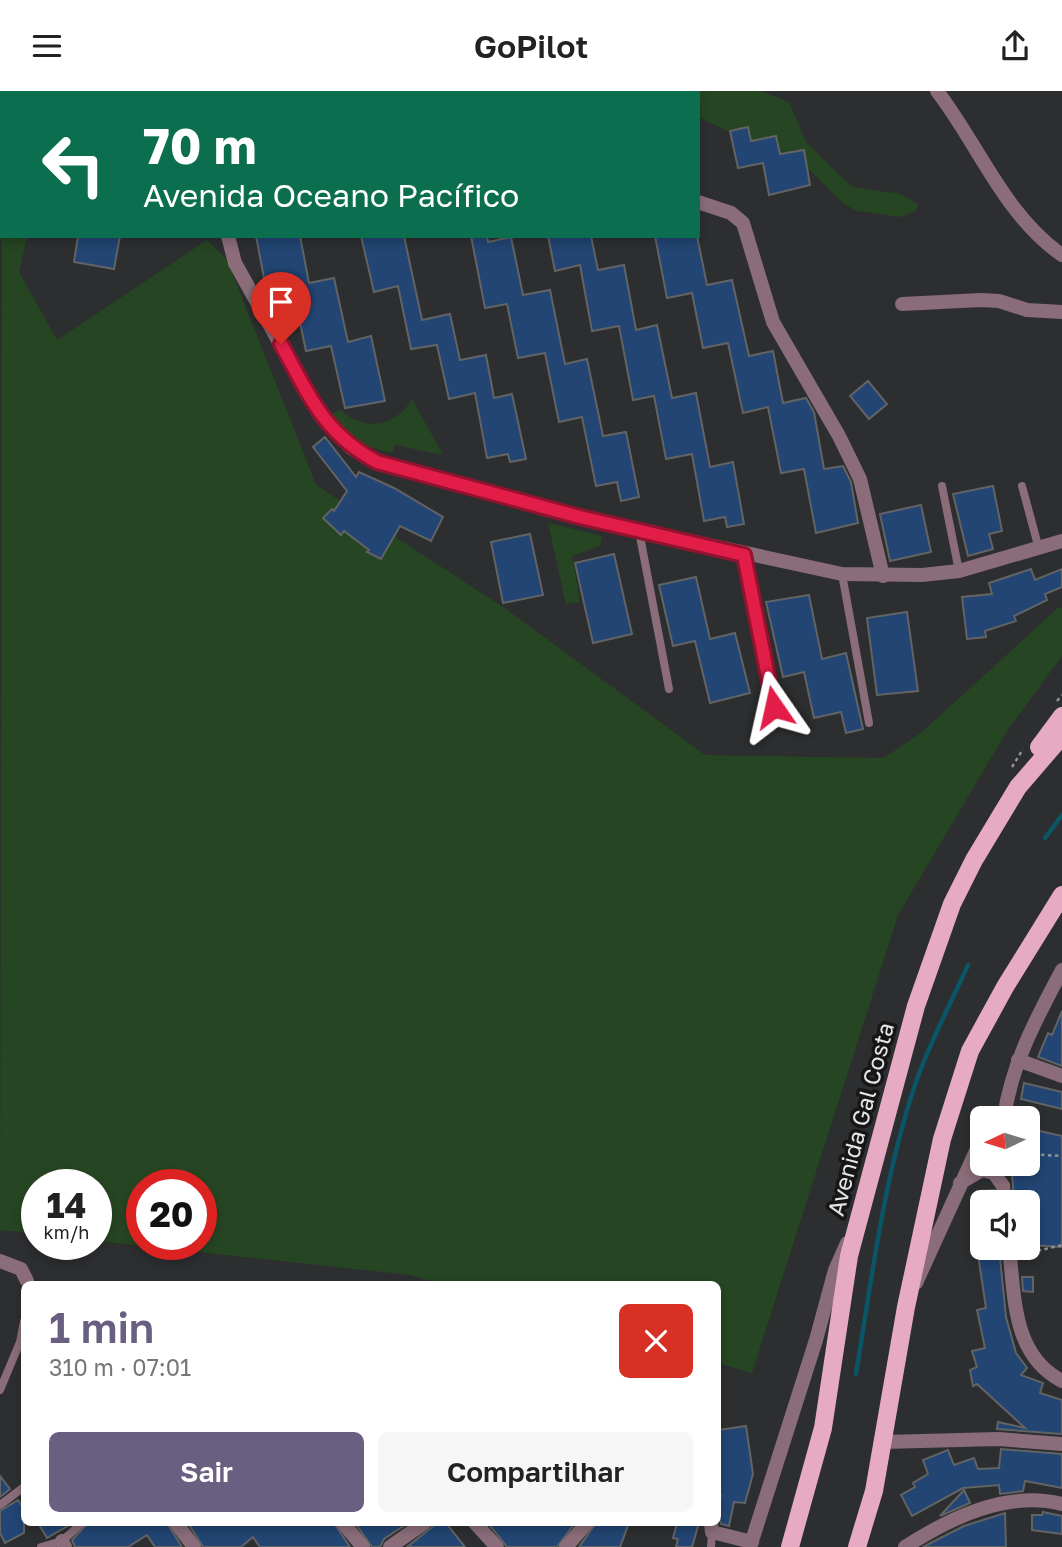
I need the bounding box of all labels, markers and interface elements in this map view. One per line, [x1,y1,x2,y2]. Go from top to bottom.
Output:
icon: menu [28,27,66,65]
text: GoPilot [474,27,588,65]
icon: share [996,27,1034,65]
text: 70 m [143,116,257,175]
icon: left [28,119,119,210]
text: Avenida Oceano Pacífico [143,176,519,214]
pin [251,272,311,344]
icon: arrive [262,283,300,321]
position arrow [737,670,811,744]
street label: Avenida Gal Costa [821,1019,899,1219]
north arrow [970,1106,1040,1176]
map controls [970,1106,1040,1260]
speed limit sign: 20 [126,1169,217,1260]
text: 14 [47,1184,86,1226]
button: sound [970,1190,1040,1260]
text: km/h [44,1221,89,1243]
text: 1 min [49,1302,154,1352]
button: close [619,1304,693,1378]
text: 310 m · 07:01 [49,1353,191,1381]
button: Sair [49,1432,364,1512]
button: Compartilhar [378,1432,693,1512]

